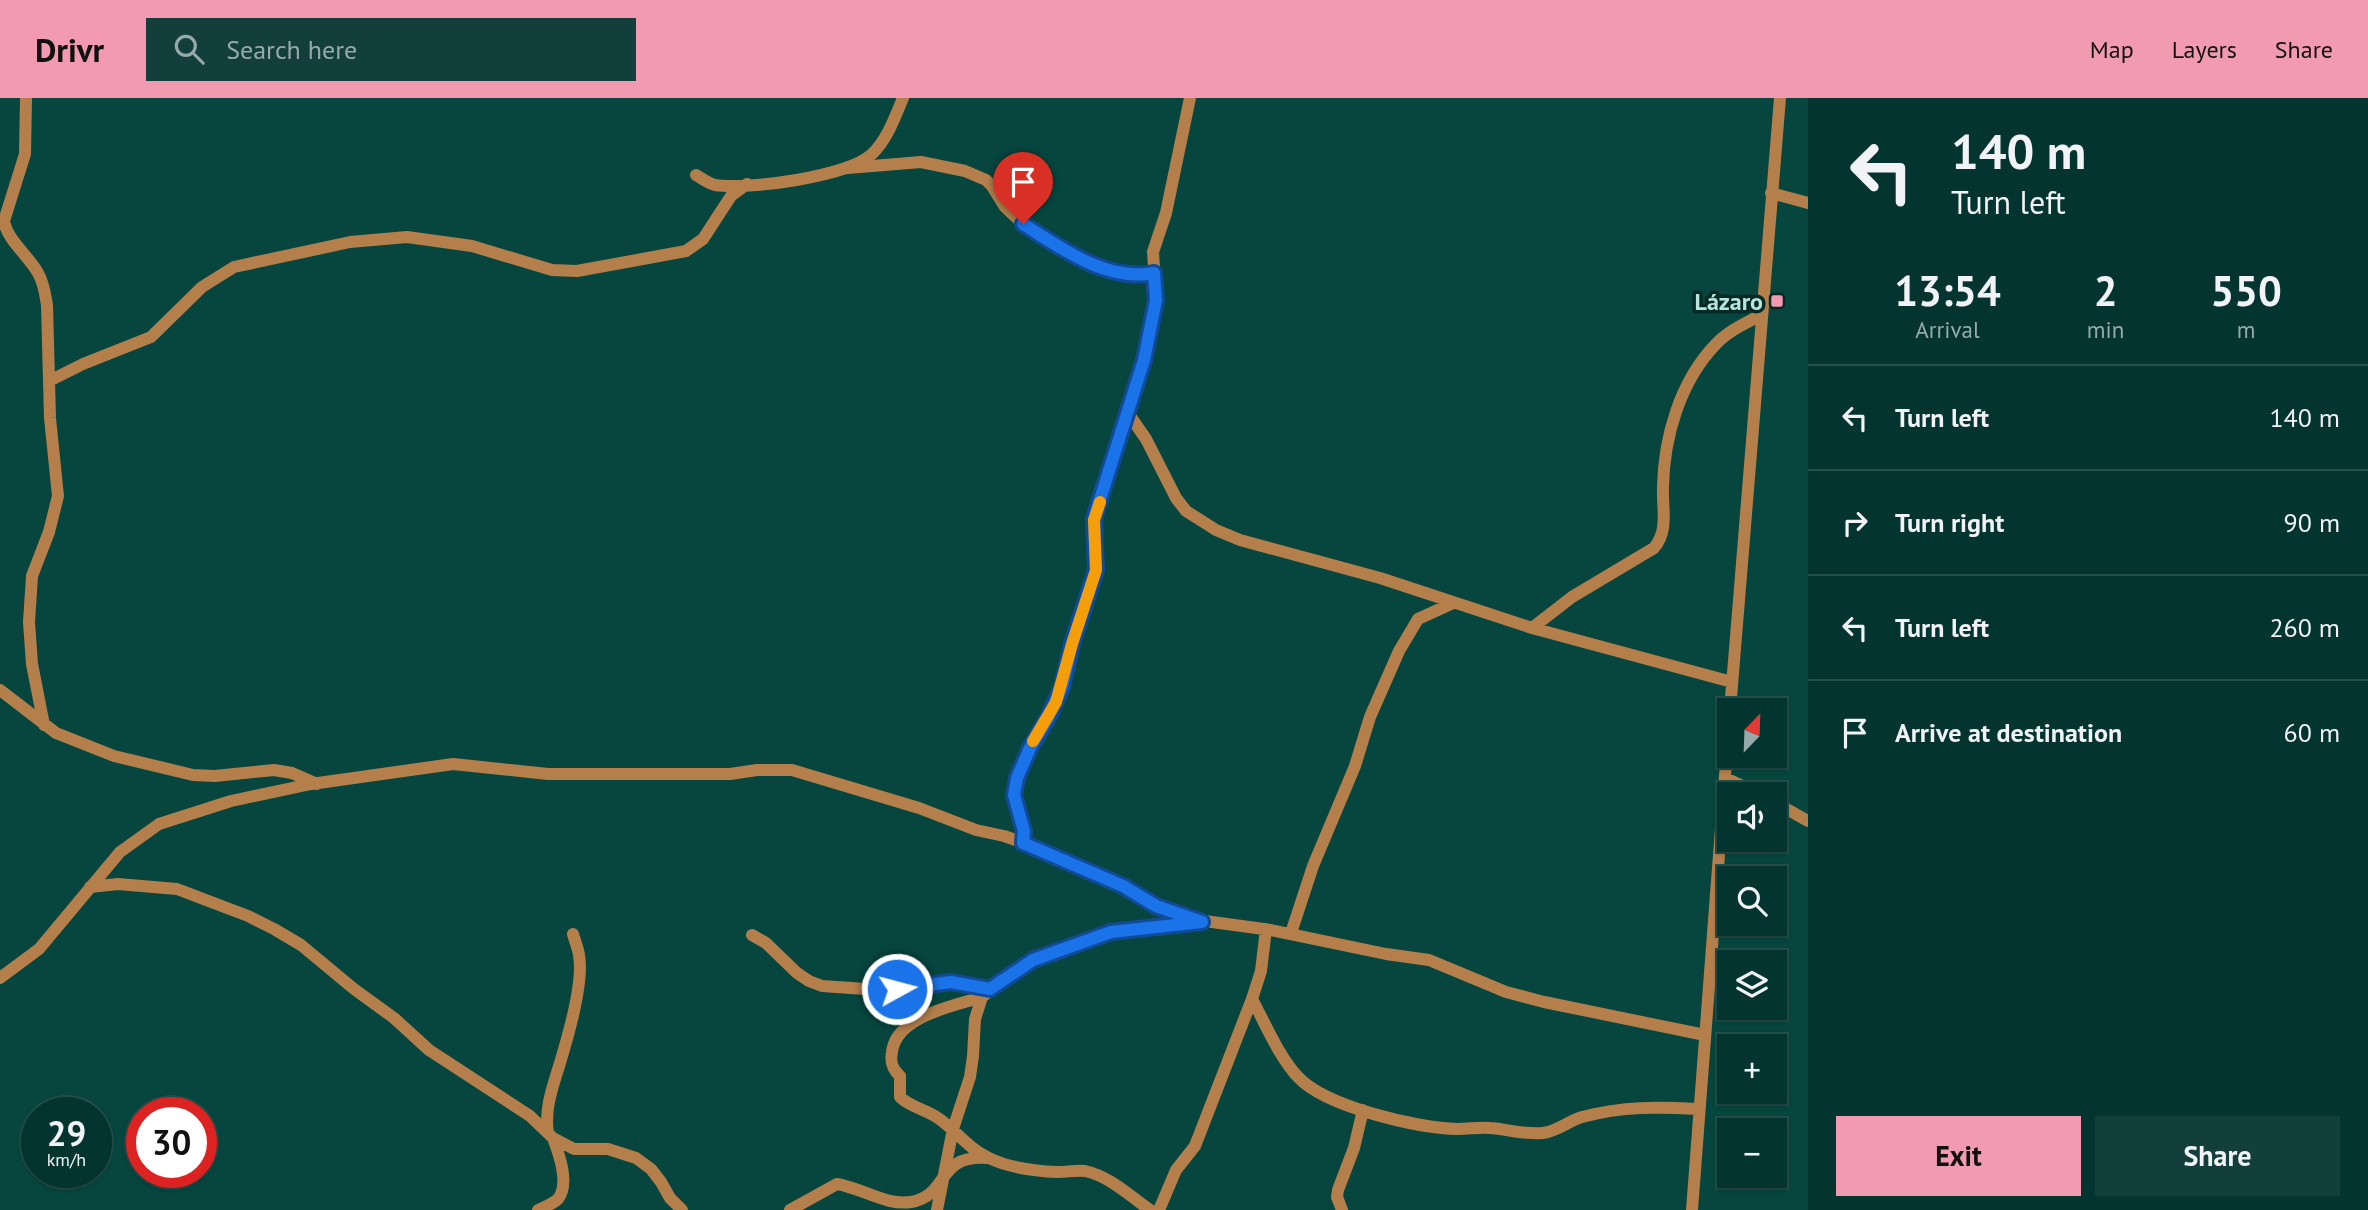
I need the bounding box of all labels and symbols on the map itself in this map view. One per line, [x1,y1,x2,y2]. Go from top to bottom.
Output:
pin [993,152,1053,224]
place label: Lázaro [1694,286,1763,317]
marker: Lázaro [1769,293,1785,309]
north arrow [1717,698,1787,768]
position arrow [860,952,934,1026]
speed limit sign: 30 [126,1097,217,1188]

